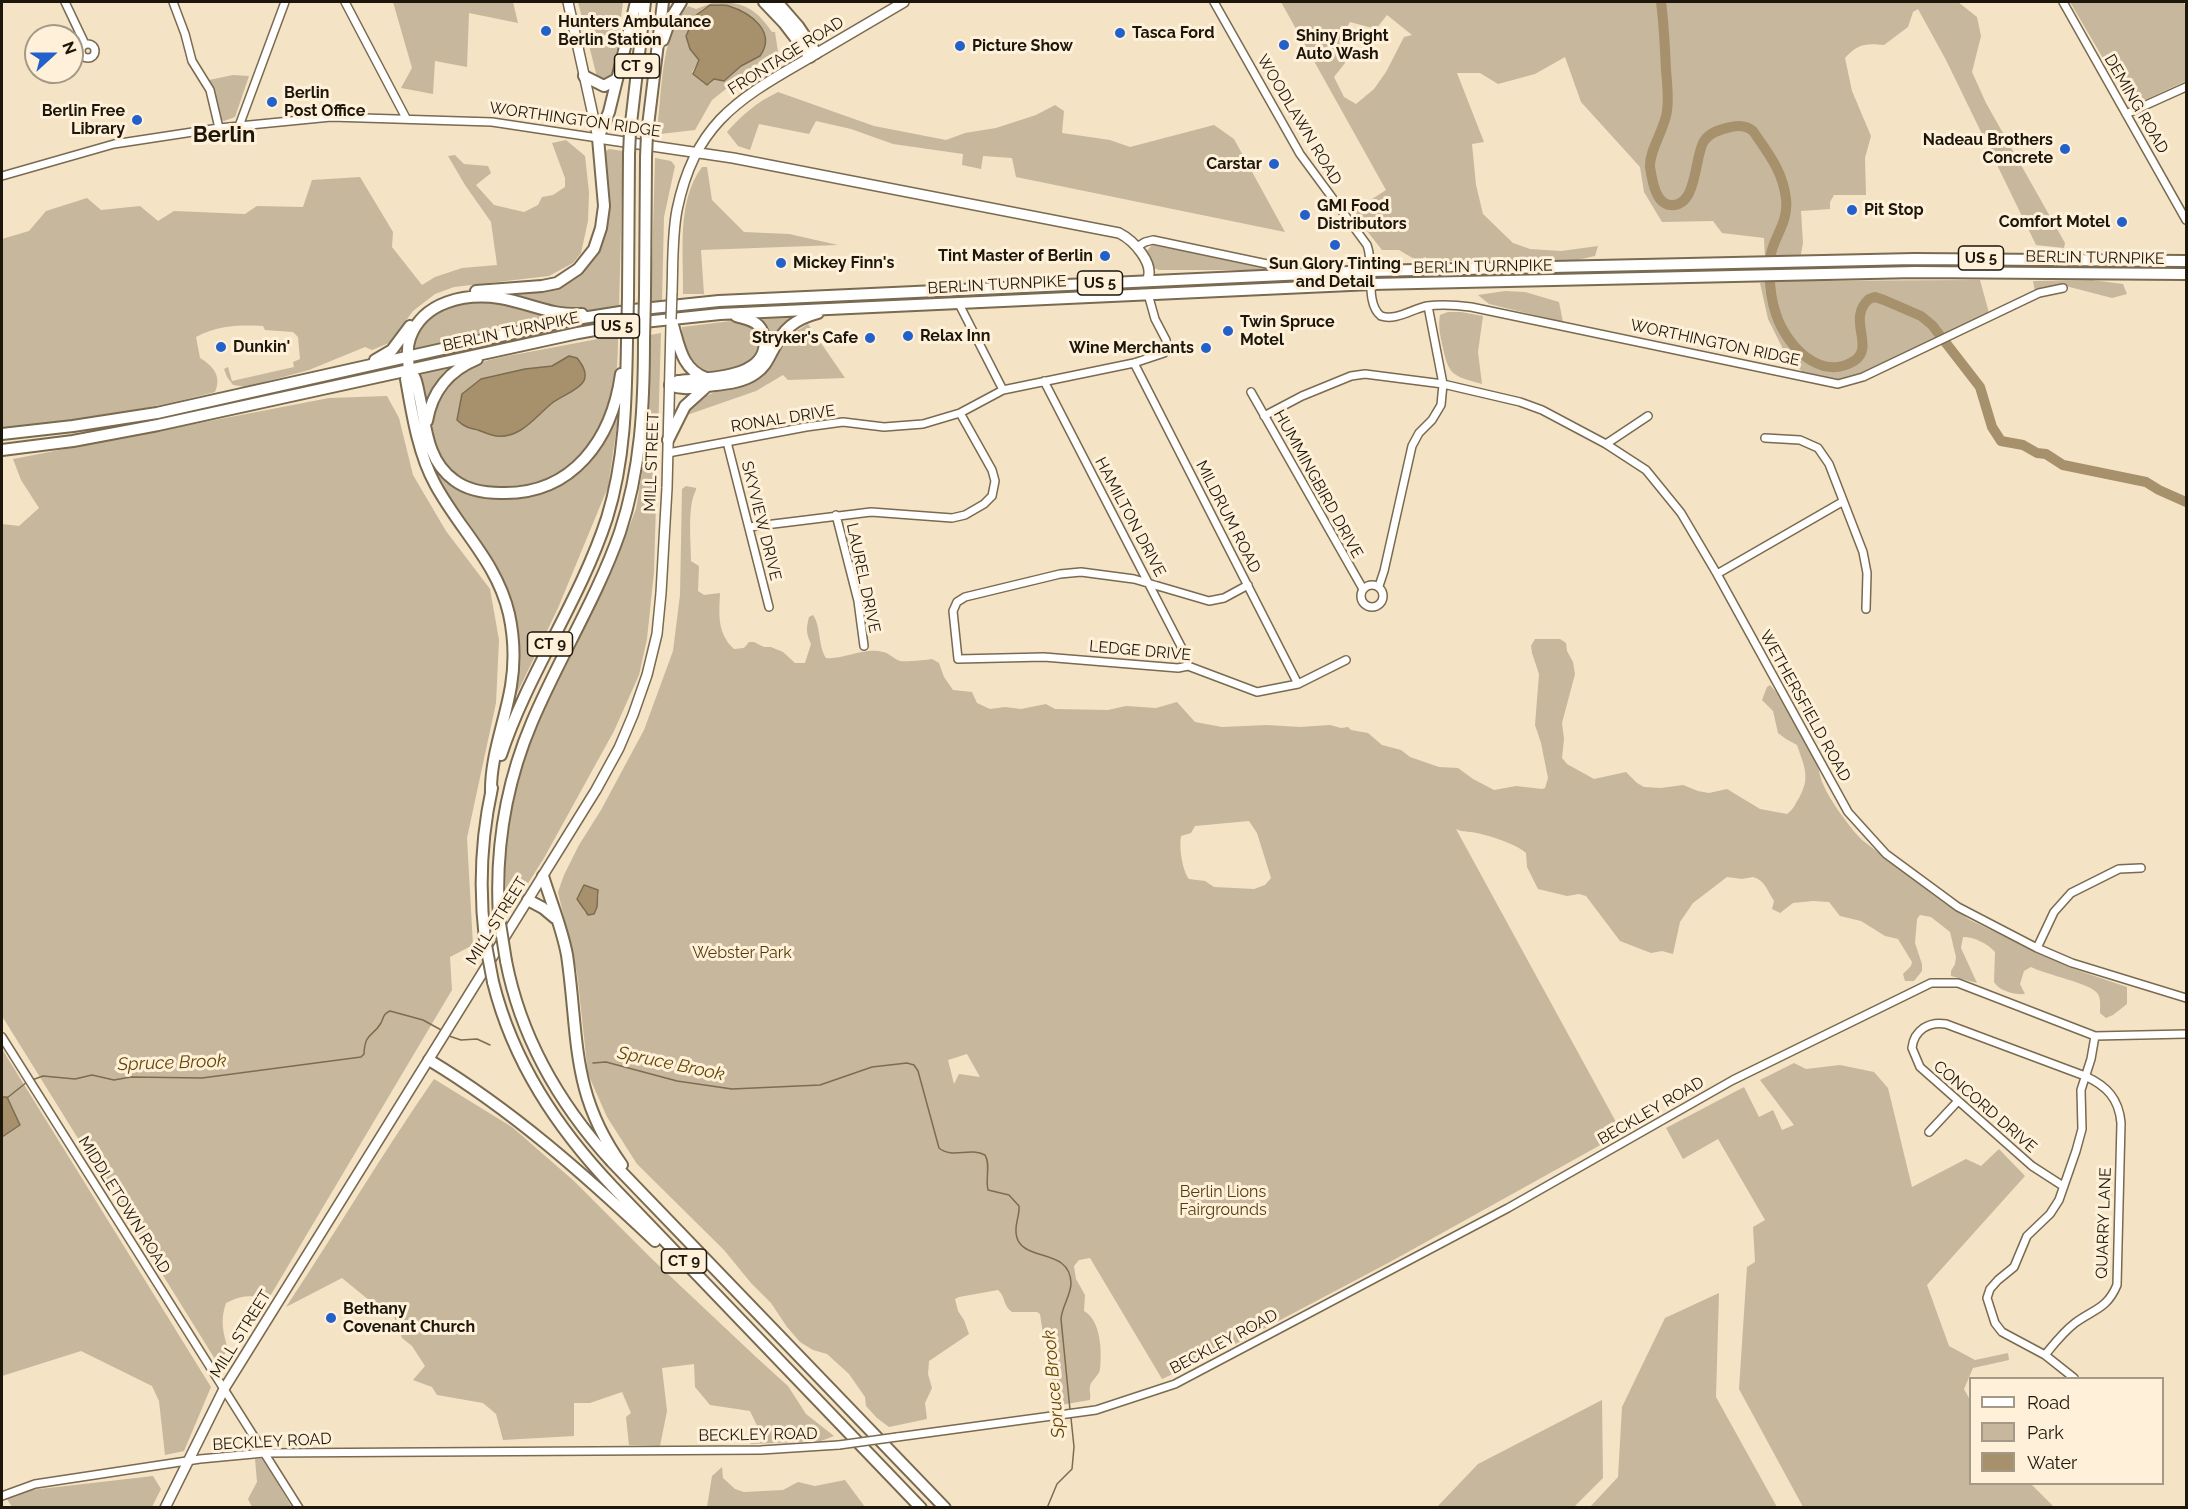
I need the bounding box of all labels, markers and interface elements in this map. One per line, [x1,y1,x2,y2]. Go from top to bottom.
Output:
place label: Hunters Ambulance Berlin Station [558,12,711,50]
street label: FRONTAGE ROAD [725,13,847,99]
place label: Tasca Ford [1132,23,1214,43]
north arrow [24,24,84,84]
marker: Hunters Ambulance Berlin Station [539,24,553,38]
marker: Tasca Ford [1113,26,1127,40]
place label: Shiny Bright Auto Wash [1296,26,1389,64]
place label: Picture Show [972,36,1073,56]
marker: Shiny Bright Auto Wash [1277,38,1291,52]
text: N [58,39,80,57]
marker: Picture Show [953,39,967,53]
street label: WOODLAWN ROAD [1253,51,1345,189]
street label: DEMING ROAD [2100,51,2172,157]
road number: CT 9 [614,54,660,78]
place label: Berlin Post Office [284,83,365,121]
marker: Berlin Post Office [265,95,279,109]
street label: WORTHINGTON RIDGE [488,98,662,142]
place label: Berlin Free Library [42,101,125,139]
marker: Berlin Free Library [130,113,144,127]
district label: Berlin [193,122,255,148]
place label: Nadeau Brothers Concrete [1923,130,2053,168]
marker: Nadeau Brothers Concrete [2058,142,2072,156]
place label: Carstar [1206,154,1262,174]
marker: Carstar [1267,157,1281,171]
place label: GMI Food Distributors [1317,196,1407,234]
place label: Pit Stop [1864,200,1924,220]
marker: Pit Stop [1845,203,1859,217]
marker: GMI Food Distributors [1298,208,1312,222]
place label: Comfort Motel [1999,212,2110,232]
marker: Comfort Motel [2115,215,2129,229]
marker: Sun Glory Tinting and Detail [1328,238,1342,252]
place label: Tint Master of Berlin [938,246,1093,266]
road number: US 5 [1958,246,2004,270]
street label: BERLIN TURNPIKE [2025,247,2165,269]
marker: Tint Master of Berlin [1098,249,1112,263]
place label: Mickey Finn's [793,253,894,273]
place label: Sun Glory Tinting and Detail [1269,254,1401,292]
marker: Mickey Finn's [774,256,788,270]
street label: BERLIN TURNPIKE [1413,256,1553,278]
road number: US 5 [1078,271,1122,295]
street label: BERLIN TURNPIKE [927,272,1067,298]
street label: BERLIN TURNPIKE [441,308,581,356]
place label: Twin Spruce Motel [1240,312,1335,350]
road number: US 5 [594,314,640,338]
street label: WORTHINGTON RIDGE [1629,316,1801,370]
marker: Twin Spruce Motel [1221,324,1235,338]
place label: Relax Inn [920,326,990,346]
place label: Stryker's Cafe [752,328,858,348]
marker: Relax Inn [901,329,915,343]
marker: Stryker's Cafe [863,331,877,345]
place label: Dunkin' [233,337,290,357]
place label: Wine Merchants [1069,338,1194,358]
marker: Dunkin' [214,340,228,354]
marker: Wine Merchants [1199,341,1213,355]
street label: RONAL DRIVE [729,401,837,437]
street label: HUMMINGBIRD DRIVE [1269,406,1367,562]
street label: MILL STREET [641,412,663,512]
street label: HAMILTON DRIVE [1090,454,1170,580]
street label: MILDRUM ROAD [1191,458,1265,576]
street label: SKYVIEW DRIVE [737,459,785,583]
street label: LAUREL DRIVE [842,521,884,635]
street label: WETHERSFIELD ROAD [1755,627,1855,785]
road number: CT 9 [528,632,572,656]
street label: LEDGE DRIVE [1088,637,1192,665]
street label: MILL STREET [462,874,532,968]
park label: Webster Park [692,943,792,963]
water label: Spruce Brook [615,1042,727,1086]
water label: Spruce Brook [117,1050,227,1076]
street label: CONCORD DRIVE [1929,1057,2041,1157]
street label: BECKLEY ROAD [1595,1073,1707,1149]
street label: MIDDLETOWN ROAD [74,1133,174,1277]
street label: QUARRY LANE [2092,1167,2116,1279]
park label: Berlin Lions Fairgrounds [1179,1182,1267,1220]
road number: CT 9 [662,1249,706,1273]
street label: MILL STREET [206,1287,276,1381]
place label: Bethany Covenant Church [343,1299,475,1337]
street label: BECKLEY ROAD [1167,1306,1281,1378]
marker: Bethany Covenant Church [324,1311,338,1325]
water label: Spruce Brook [1038,1329,1070,1439]
legend [1969,1377,2164,1485]
text: Road [2027,1392,2070,1413]
text: Park [2027,1422,2064,1443]
street label: BECKLEY ROAD [698,1424,818,1446]
street label: BECKLEY ROAD [212,1429,332,1455]
text: Water [2027,1452,2077,1473]

